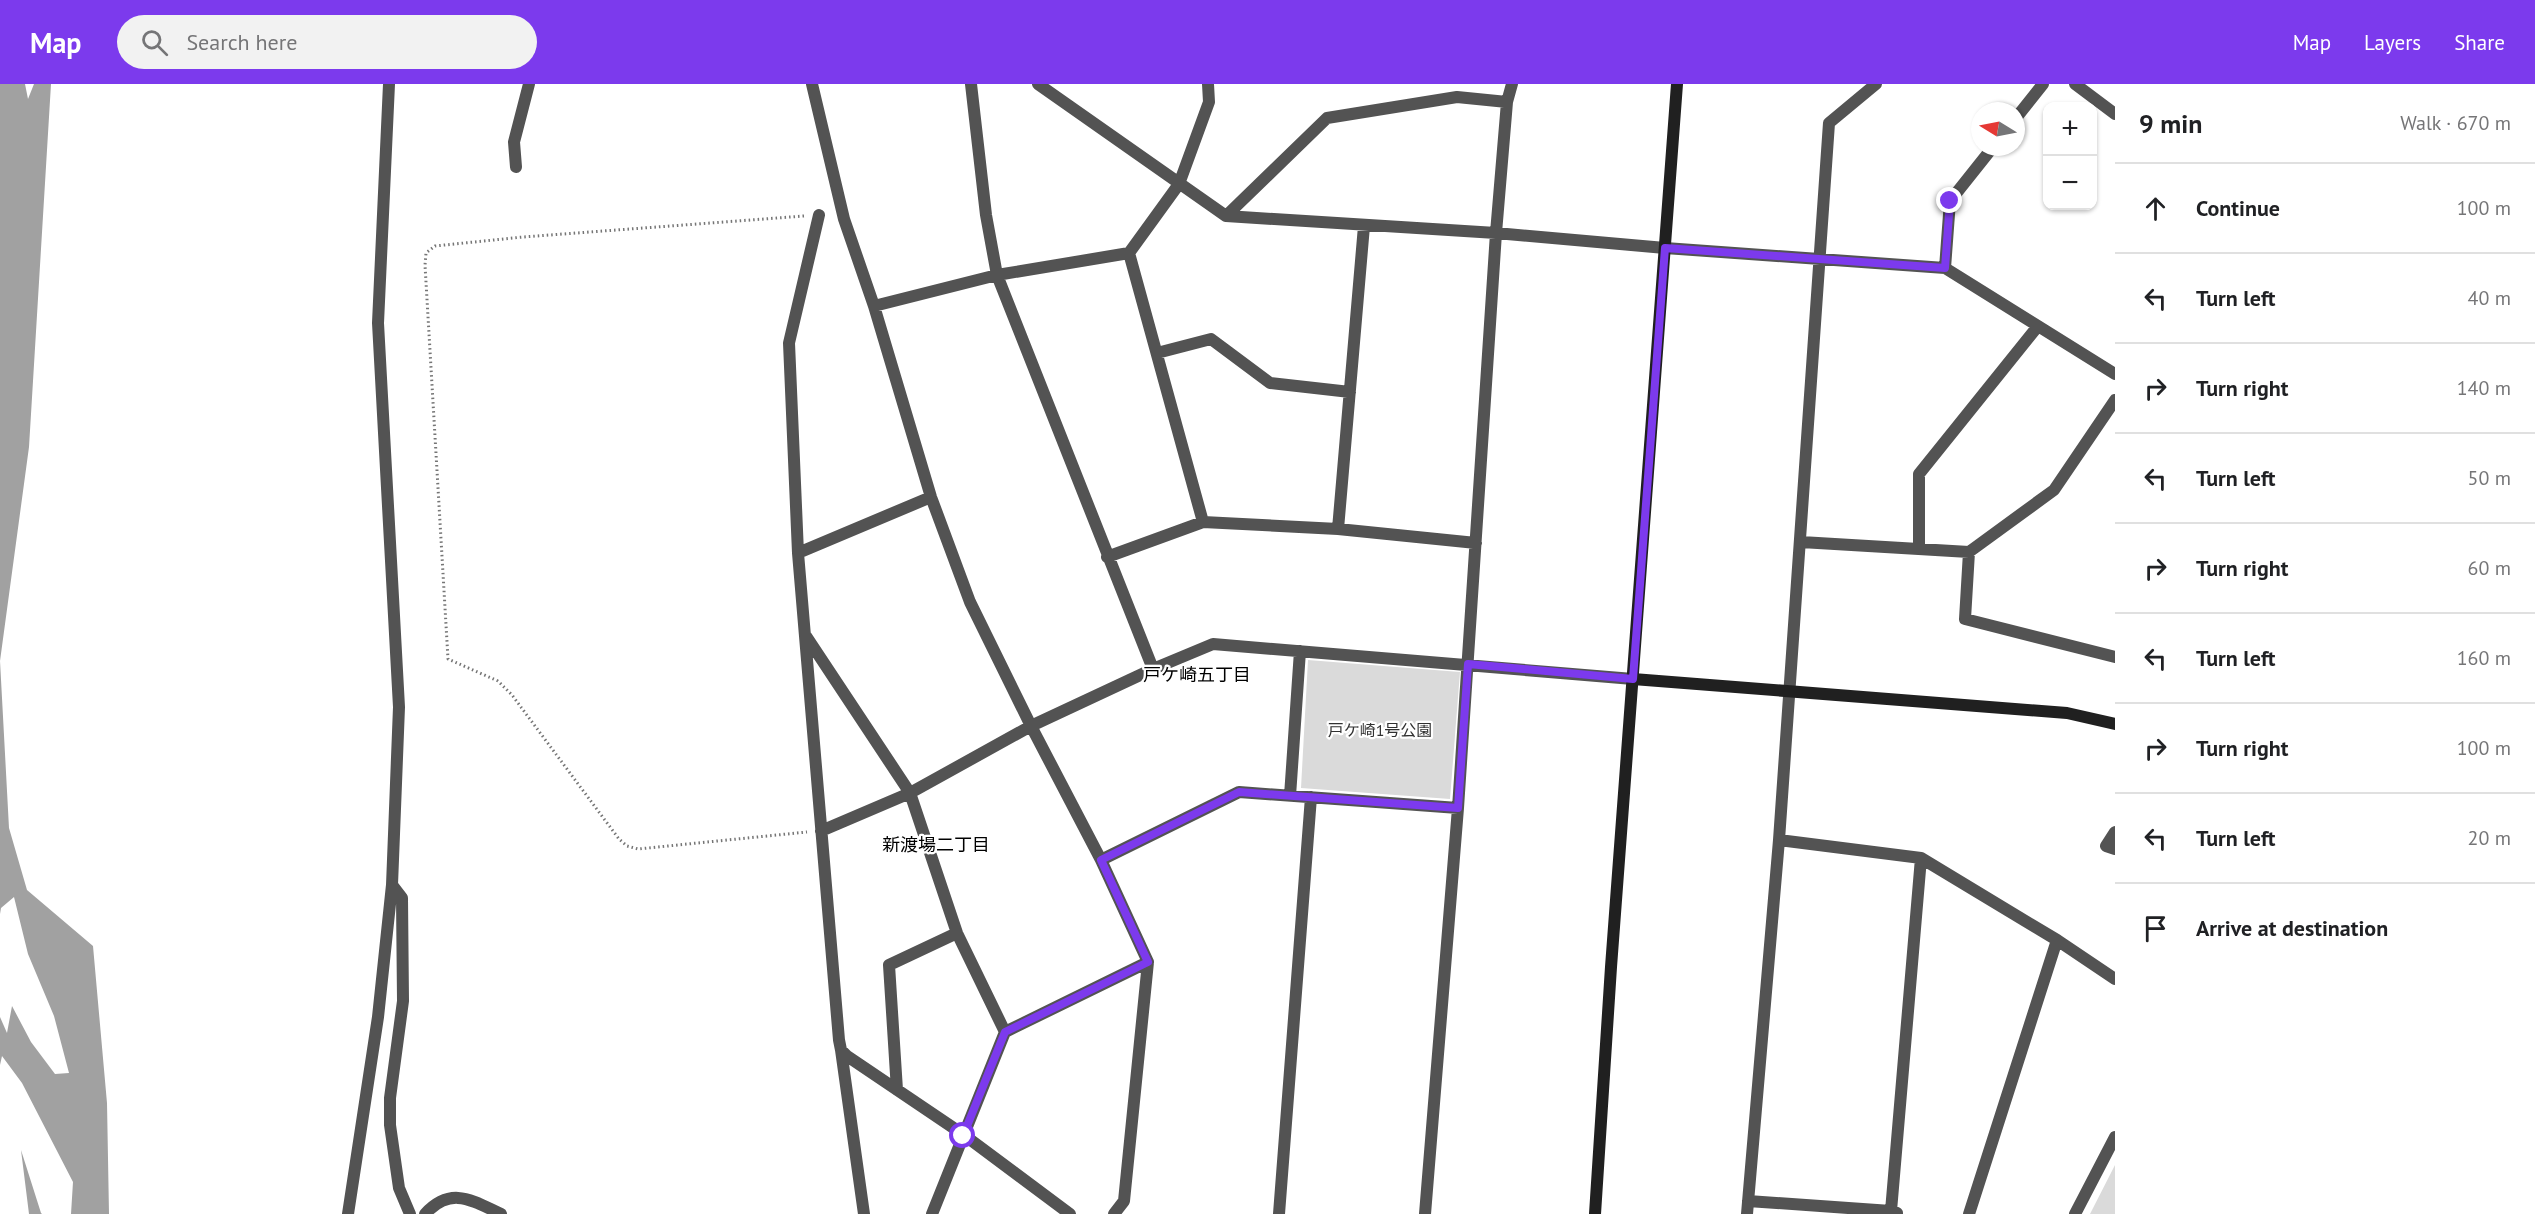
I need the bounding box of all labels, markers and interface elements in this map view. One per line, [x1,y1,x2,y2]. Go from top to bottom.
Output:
search box [117,15,537,69]
text: Map [30,24,81,61]
icon: search [138,26,171,59]
text: Search here [186,28,297,56]
text: Map [2293,29,2331,56]
text: Layers [2364,29,2421,56]
text: Share [2454,29,2505,56]
north arrow [1971,102,2025,156]
map controls [2043,102,2097,210]
button: + [2043,102,2097,156]
text: 9 min [2139,107,2202,140]
text: Walk · 670 m [2400,110,2511,136]
button: − [2043,156,2097,210]
route end [1936,187,1962,213]
icon: ahead [2139,192,2172,225]
text: Continue [2196,194,2280,222]
text: 100 m [2457,195,2511,221]
icon: left [2139,282,2172,315]
text: Turn left [2196,284,2276,312]
text: 40 m [2468,285,2511,311]
icon: right [2139,372,2172,405]
text: Turn right [2196,374,2288,402]
text: 140 m [2457,375,2511,401]
icon: left [2139,462,2172,495]
text: Turn left [2196,464,2276,492]
text: 50 m [2468,465,2511,491]
icon: right [2139,552,2172,585]
text: Turn right [2196,554,2288,582]
text: 60 m [2468,555,2511,581]
icon: left [2139,642,2172,675]
text: Turn left [2196,644,2276,672]
text: 160 m [2457,645,2511,671]
district label: 戸ケ崎五丁目 [1143,663,1251,686]
park label: 戸ケ崎1号公園 [1328,720,1432,740]
icon: right [2139,732,2172,765]
text: Turn right [2196,734,2288,762]
text: 100 m [2457,735,2511,761]
icon: left [2139,822,2172,855]
text: Turn left [2196,824,2276,852]
text: 20 m [2468,825,2511,851]
district label: 新渡場二丁目 [882,833,990,856]
icon: arrive [2139,912,2172,945]
text: Arrive at destination [2196,914,2388,942]
route start [949,1122,975,1148]

